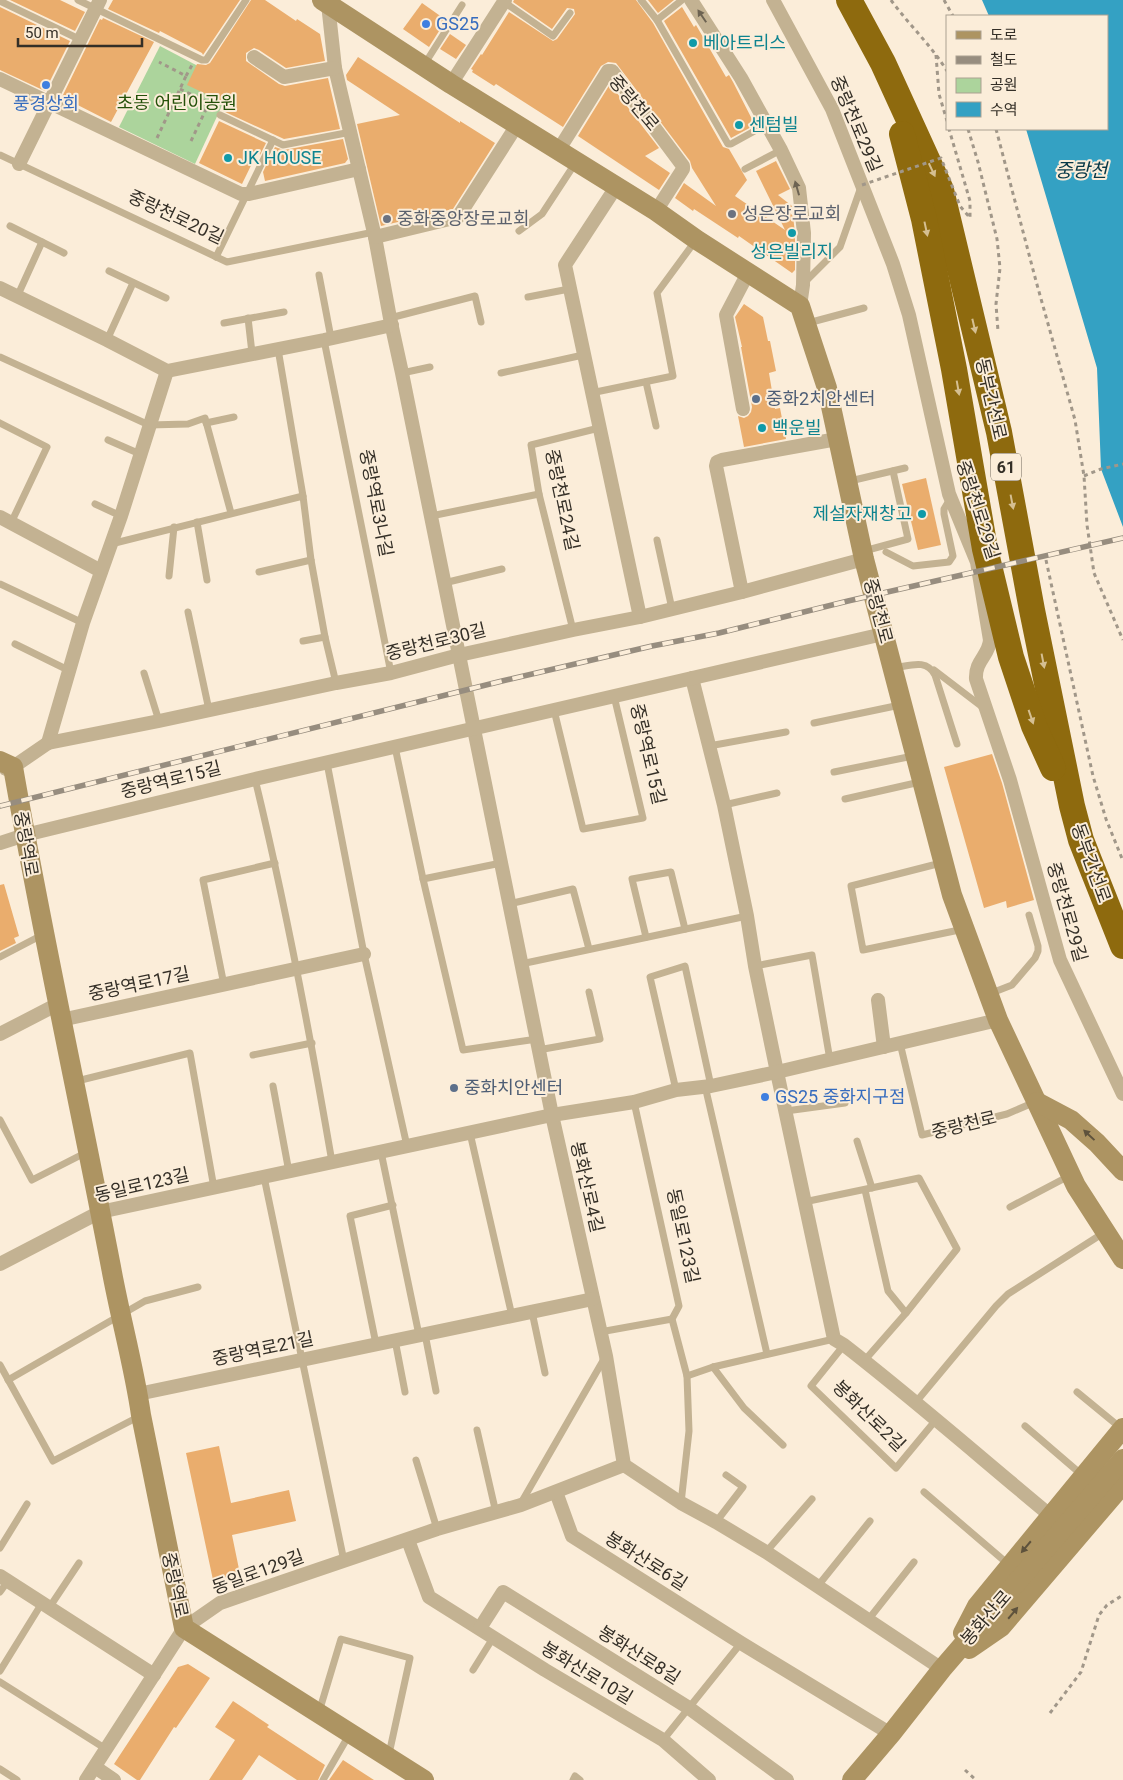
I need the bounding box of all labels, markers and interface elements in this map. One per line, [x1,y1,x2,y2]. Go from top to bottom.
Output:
one-way arrow [697,9,707,23]
place label: GS25 [436,13,479,34]
scale bar [18,15,141,47]
legend [946,15,1108,130]
marker: GS25 [420,18,432,30]
text: 50 m [25,24,59,42]
text: 도로 [990,26,1018,44]
place label: 베아트리스 [703,32,786,53]
marker: 베아트리스 [687,37,699,49]
text: 철도 [990,51,1018,69]
street label: 중랑천로 [605,71,664,135]
street label: 중랑천로29길 [827,72,886,175]
text: 공원 [990,76,1018,94]
marker: 풍경상회 [40,79,52,91]
park label: 초동 어린이공원 [117,92,237,113]
place label: 풍경상회 [13,93,79,114]
text: 수역 [990,101,1018,119]
place label: 센텀빌 [749,114,799,135]
marker: 센텀빌 [733,119,745,131]
place label: JK HOUSE [238,147,322,168]
marker: JK HOUSE [222,152,234,164]
water label: 중랑천 [1055,159,1109,182]
one-way arrow [927,162,936,177]
one-way arrow [793,181,801,196]
street label: 중랑천로20길 [125,185,227,248]
place label: 성은장로교회 [742,203,841,224]
place label: 중화중앙장로교회 [397,208,529,229]
marker: 성은장로교회 [726,208,738,220]
marker: 중화중앙장로교회 [381,213,393,225]
one-way arrow [922,221,930,237]
marker: 성은빌리지 [786,227,798,239]
place label: 성은빌리지 [751,241,833,262]
one-way arrow [970,318,978,334]
street label: 동부간선로 [972,356,1011,442]
one-way arrow [954,380,962,396]
place label: 중화2치안센터 [766,388,875,409]
marker: 중화2치안센터 [750,393,762,405]
place label: 백운빌 [772,417,822,438]
marker: 백운빌 [756,422,768,434]
street label: 중랑역로3나길 [356,447,397,559]
street label: 중랑천로24길 [542,447,583,552]
road number: 61 [991,454,1021,481]
street label: 중랑천로29길 [953,458,1004,562]
one-way arrow [1008,494,1016,509]
place label: 제설자재창고 [813,503,912,524]
marker: 제설자재창고 [916,508,928,520]
street label: 중랑천로 [860,576,897,646]
street label: 중랑천로30길 [383,619,488,664]
one-way arrow [1039,654,1047,670]
street label: 중랑역로15길 [627,701,670,806]
one-way arrow [1027,710,1035,725]
street label: 중랑역로15길 [118,757,223,802]
street label: 중랑역로 [10,809,43,878]
street label: 동부간선로 [1067,820,1115,905]
street label: 중랑천로29길 [1043,859,1092,964]
street label: 중랑역로17길 [86,963,191,1004]
place label: 중화치안센터 [464,1077,563,1098]
marker: 중화치안센터 [448,1082,460,1094]
place label: GS25 중화지구점 [775,1086,905,1107]
marker: GS25 중화지구점 [759,1091,771,1103]
street label: 중랑천로 [929,1106,999,1143]
one-way arrow [1084,1129,1096,1141]
street label: 봉화산로4길 [567,1139,608,1235]
street label: 동일로123길 [92,1163,191,1206]
street label: 동일로123길 [663,1186,704,1285]
street label: 중랑역로21길 [210,1328,315,1369]
street label: 봉화산로2길 [829,1376,910,1455]
street label: 봉화산로6길 [601,1527,691,1594]
one-way arrow [1020,1540,1031,1553]
street label: 동일로129길 [209,1545,307,1598]
street label: 중랑역로 [158,1550,193,1619]
street label: 봉화산로 [956,1586,1015,1650]
one-way arrow [1007,1607,1018,1619]
street label: 봉화산로8길 [594,1621,684,1688]
street label: 봉화산로10길 [538,1637,637,1708]

